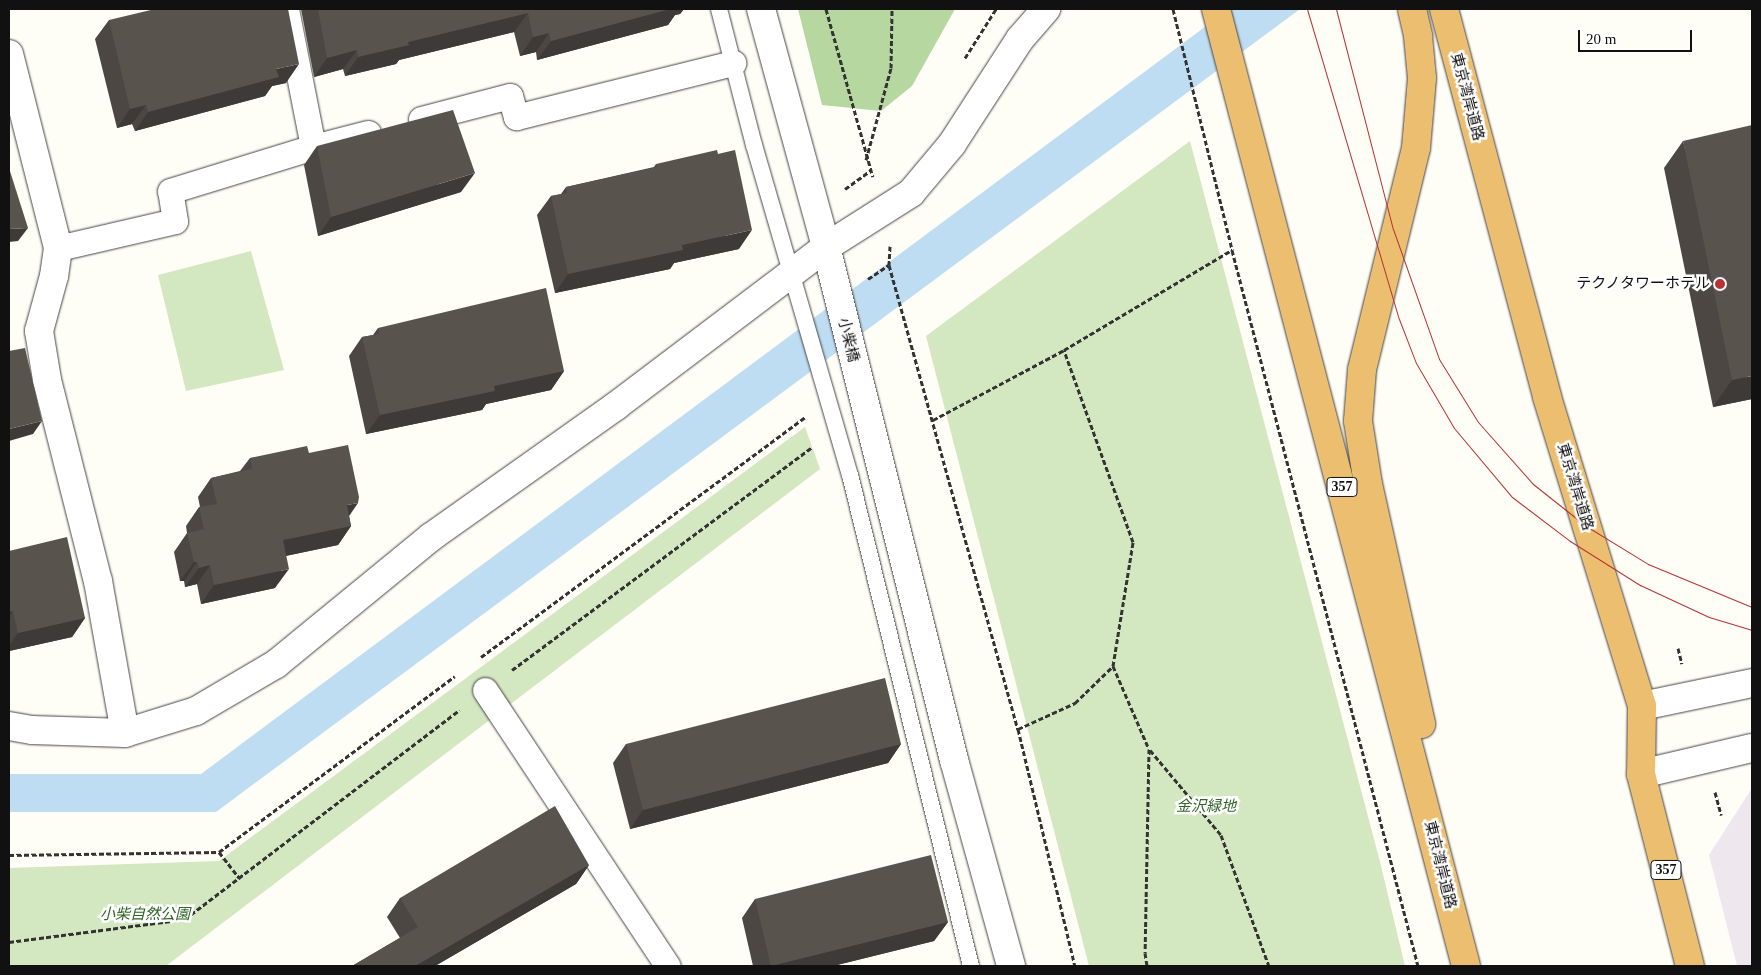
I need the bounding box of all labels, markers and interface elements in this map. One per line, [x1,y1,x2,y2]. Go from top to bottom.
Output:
scale bar [1581,20,1695,52]
text: 20 m [1586,31,1616,47]
street label: 東京湾岸道路 [1447,51,1487,143]
place label: テクノタワーホテル [1575,275,1710,293]
marker: テクノタワーホテル [1714,278,1726,290]
street label: 小柴橋 [834,316,862,364]
street label: 東京湾岸道路 [1553,441,1597,533]
road number: 357 [1326,476,1358,498]
park label: 金沢緑地 [1176,798,1236,816]
street label: 東京湾岸道路 [1420,819,1460,911]
road number: 357 [1650,858,1682,882]
park label: 小柴自然公園 [100,906,190,924]

